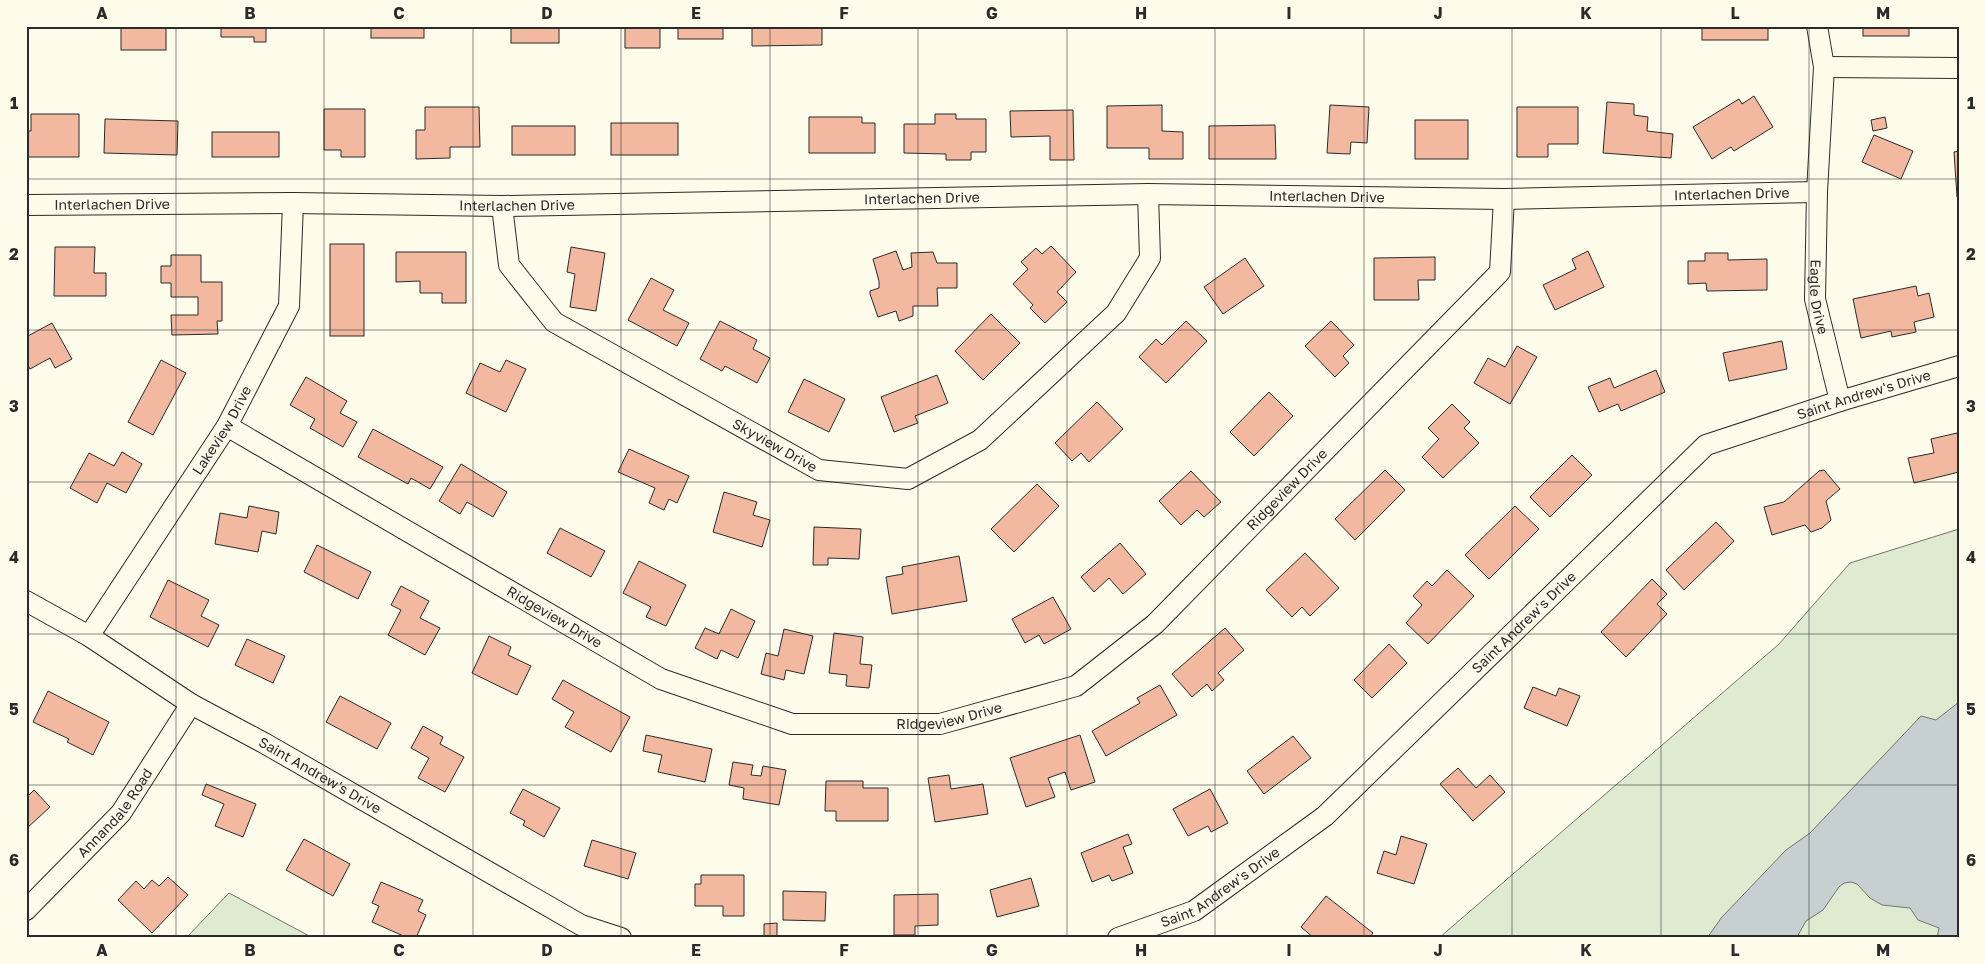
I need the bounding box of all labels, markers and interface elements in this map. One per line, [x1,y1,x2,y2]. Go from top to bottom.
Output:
text: A [96,3,108,23]
text: B [244,3,256,23]
text: C [393,3,405,23]
text: D [541,3,553,23]
text: E [691,3,701,23]
text: F [839,3,849,23]
text: G [986,3,998,23]
text: H [1135,3,1147,23]
text: I [1286,3,1292,23]
text: J [1433,3,1443,23]
text: K [1580,3,1592,23]
text: L [1730,3,1740,23]
text: M [1876,3,1890,23]
text: 1 [10,93,18,113]
text: 1 [1967,93,1975,113]
street label: Interlachen Drive [1674,184,1790,203]
street label: Interlachen Drive [1269,187,1385,205]
street label: Interlachen Drive [864,188,980,207]
street label: Interlachen Drive [54,195,170,213]
street label: Interlachen Drive [459,196,575,214]
text: 2 [9,244,19,264]
text: 2 [1966,244,1976,264]
street label: Eagle Drive [1807,259,1832,336]
street label: Saint Andrew's Drive [1795,366,1932,423]
street label: Lakeview Drive [188,383,254,478]
text: 3 [9,396,19,416]
text: 3 [1966,396,1976,416]
street label: Skyview Drive [730,414,820,475]
street label: Ridgeview Drive [1243,445,1330,533]
text: 4 [9,547,19,567]
text: 4 [1966,547,1976,567]
street label: Saint Andrew's Drive [1468,568,1579,677]
street label: Ridgeview Drive [504,582,605,651]
street label: Ridgeview Drive [896,698,1004,732]
text: 5 [9,699,19,719]
text: 5 [1966,699,1976,719]
street label: Saint Andrew's Drive [256,733,385,817]
street label: Annandale Road [73,765,155,861]
street label: Saint Andrew's Drive [1158,843,1283,930]
text: 6 [9,850,19,870]
text: 6 [1966,850,1976,870]
text: A [96,940,108,960]
text: B [244,940,256,960]
text: C [393,940,405,960]
text: D [541,940,553,960]
text: E [691,940,701,960]
text: F [839,940,849,960]
text: G [986,940,998,960]
text: H [1135,940,1147,960]
text: I [1286,940,1292,960]
text: J [1433,940,1443,960]
text: K [1580,940,1592,960]
text: L [1730,940,1740,960]
text: M [1876,940,1890,960]

